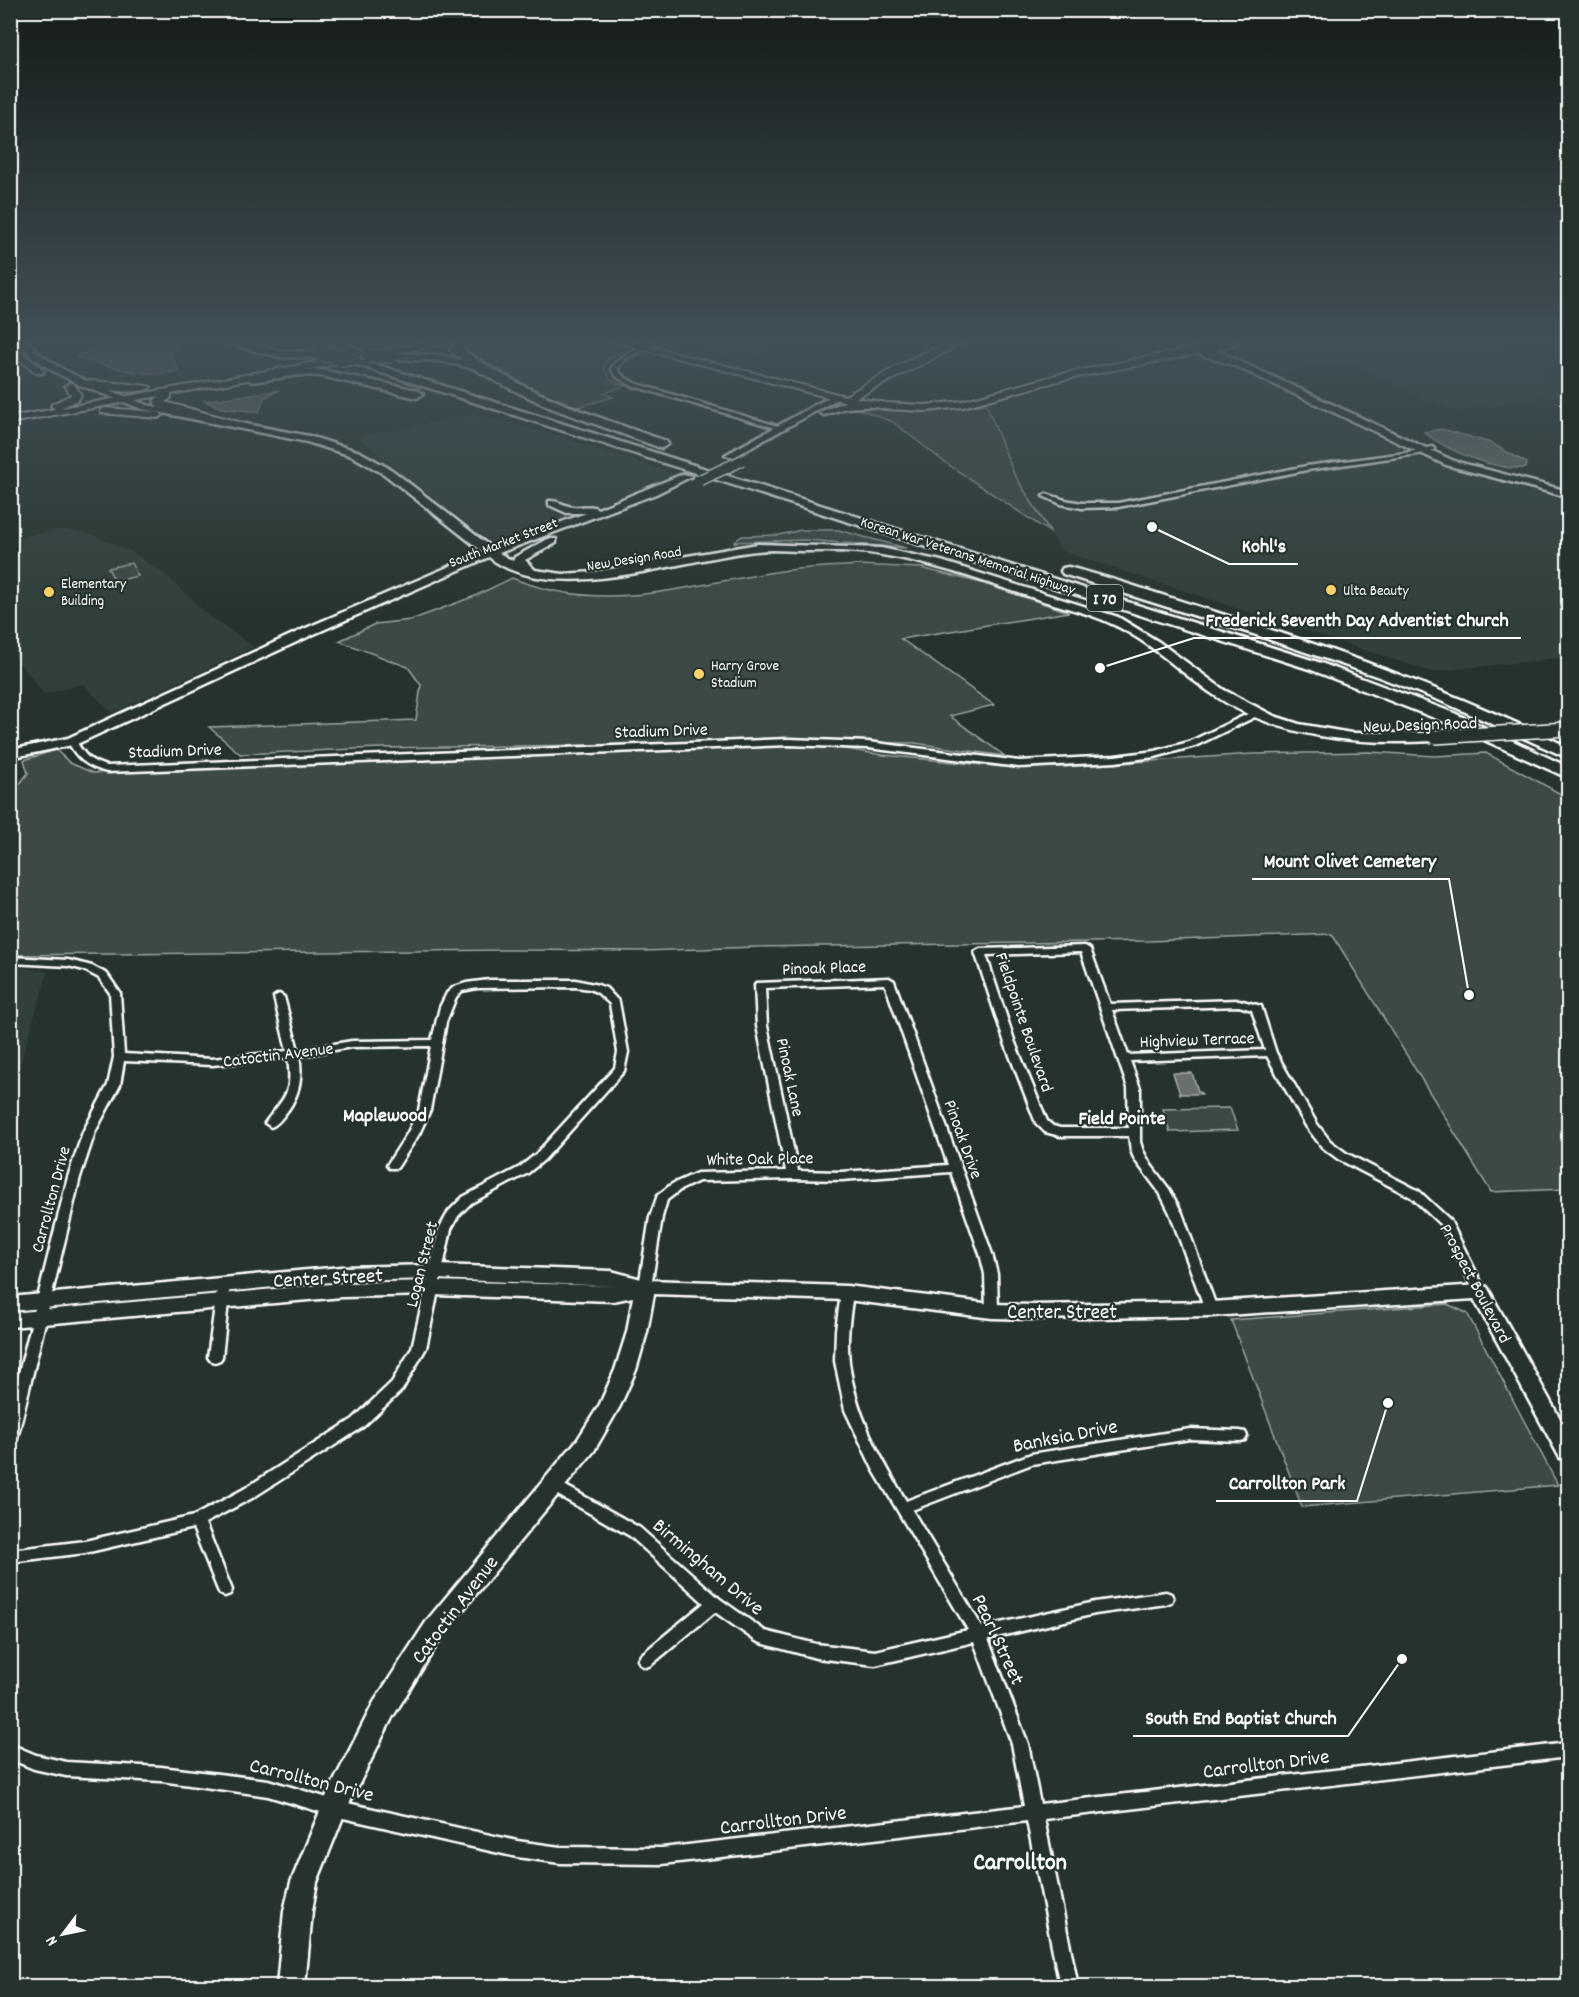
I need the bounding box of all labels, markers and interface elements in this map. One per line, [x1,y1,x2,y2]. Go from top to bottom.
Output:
street label: Korean War Veterans Memorial Highway [857,512,1078,602]
street label: South Market Street [446,513,562,575]
callout: Kohl's [1229,526,1298,564]
text: Kohl's [1242,534,1286,562]
street label: New Design Road [585,542,683,578]
place label: Elementary Building [61,574,127,613]
place label: Ulta Beauty [1343,581,1410,603]
marker: Ulta Beauty [1324,583,1338,597]
marker: Elementary Building [42,585,56,599]
road number: I 70 [1087,585,1123,611]
callout: Frederick Seventh Day Adventist Church [1194,600,1521,638]
text: Frederick Seventh Day Adventist Church [1205,608,1509,636]
place label: Harry Grove Stadium [711,656,779,695]
marker: Harry Grove Stadium [692,667,706,681]
street label: New Design Road [1362,712,1478,741]
street label: Stadium Drive [614,718,708,747]
street label: Stadium Drive [128,738,222,767]
callout: Mount Olivet Cemetery [1252,841,1449,879]
text: Mount Olivet Cemetery [1264,849,1437,877]
street label: Fieldpointe Boulevard [987,950,1058,1096]
street label: Pinoak Place [782,956,866,983]
street label: Highview Terrace [1139,1027,1255,1056]
street label: Pinoak Lane [768,1036,809,1119]
street label: Catoctin Avenue [222,1037,335,1076]
street label: Pinoak Drive [936,1097,988,1183]
district label: Maplewood [343,1103,427,1131]
district label: Field Pointe [1078,1106,1166,1134]
street label: Carrollton Drive [26,1144,79,1256]
street label: White Oak Place [706,1147,814,1174]
street label: Logan Street [401,1219,446,1310]
street label: Prospect Boulevard [1432,1220,1516,1348]
street label: Center Street [272,1262,384,1298]
street label: Center Street [1007,1299,1117,1329]
street label: Banksia Drive [1011,1413,1120,1463]
callout: Carrollton Park [1216,1463,1357,1501]
text: Carrollton Park [1229,1471,1345,1499]
street label: Birmingham Drive [645,1512,770,1624]
street label: Catoctin Avenue [406,1550,507,1671]
street label: Pearl Street [962,1590,1031,1691]
callout: South End Baptist Church [1133,1698,1348,1736]
text: South End Baptist Church [1145,1706,1337,1734]
street label: Carrollton Drive [1201,1743,1331,1789]
street label: Carrollton Drive [246,1752,377,1812]
street label: Carrollton Drive [718,1799,848,1845]
district label: Carrollton [973,1847,1067,1881]
north arrow [33,1904,93,1964]
text: N [41,1931,64,1950]

